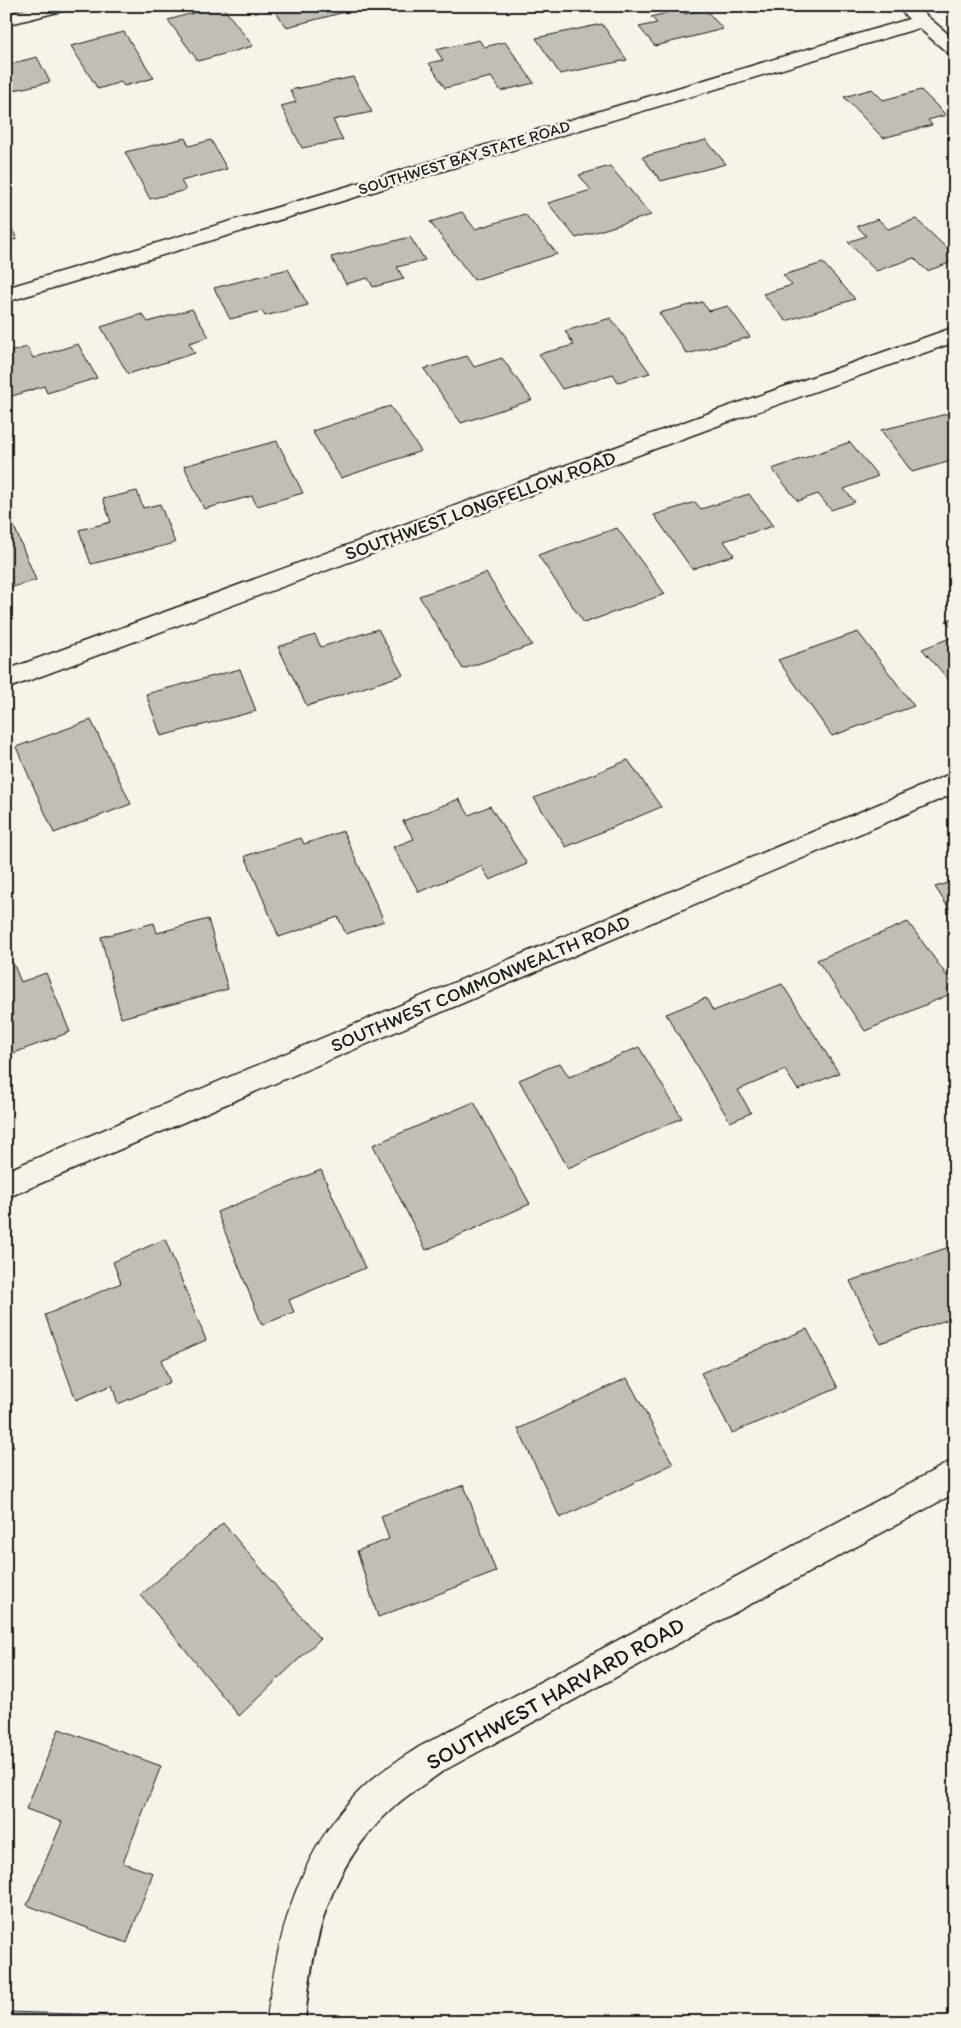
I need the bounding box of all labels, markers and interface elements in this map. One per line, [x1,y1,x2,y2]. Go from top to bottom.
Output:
street label: SOUTHWEST BAY STATE ROAD [356,116,573,199]
street label: SOUTHWEST LONGFELLOW ROAD [342,446,619,565]
street label: SOUTHWEST COMMONWEALTH ROAD [327,910,633,1057]
street label: SOUTHWEST HARVARD ROAD [421,1611,689,1776]

